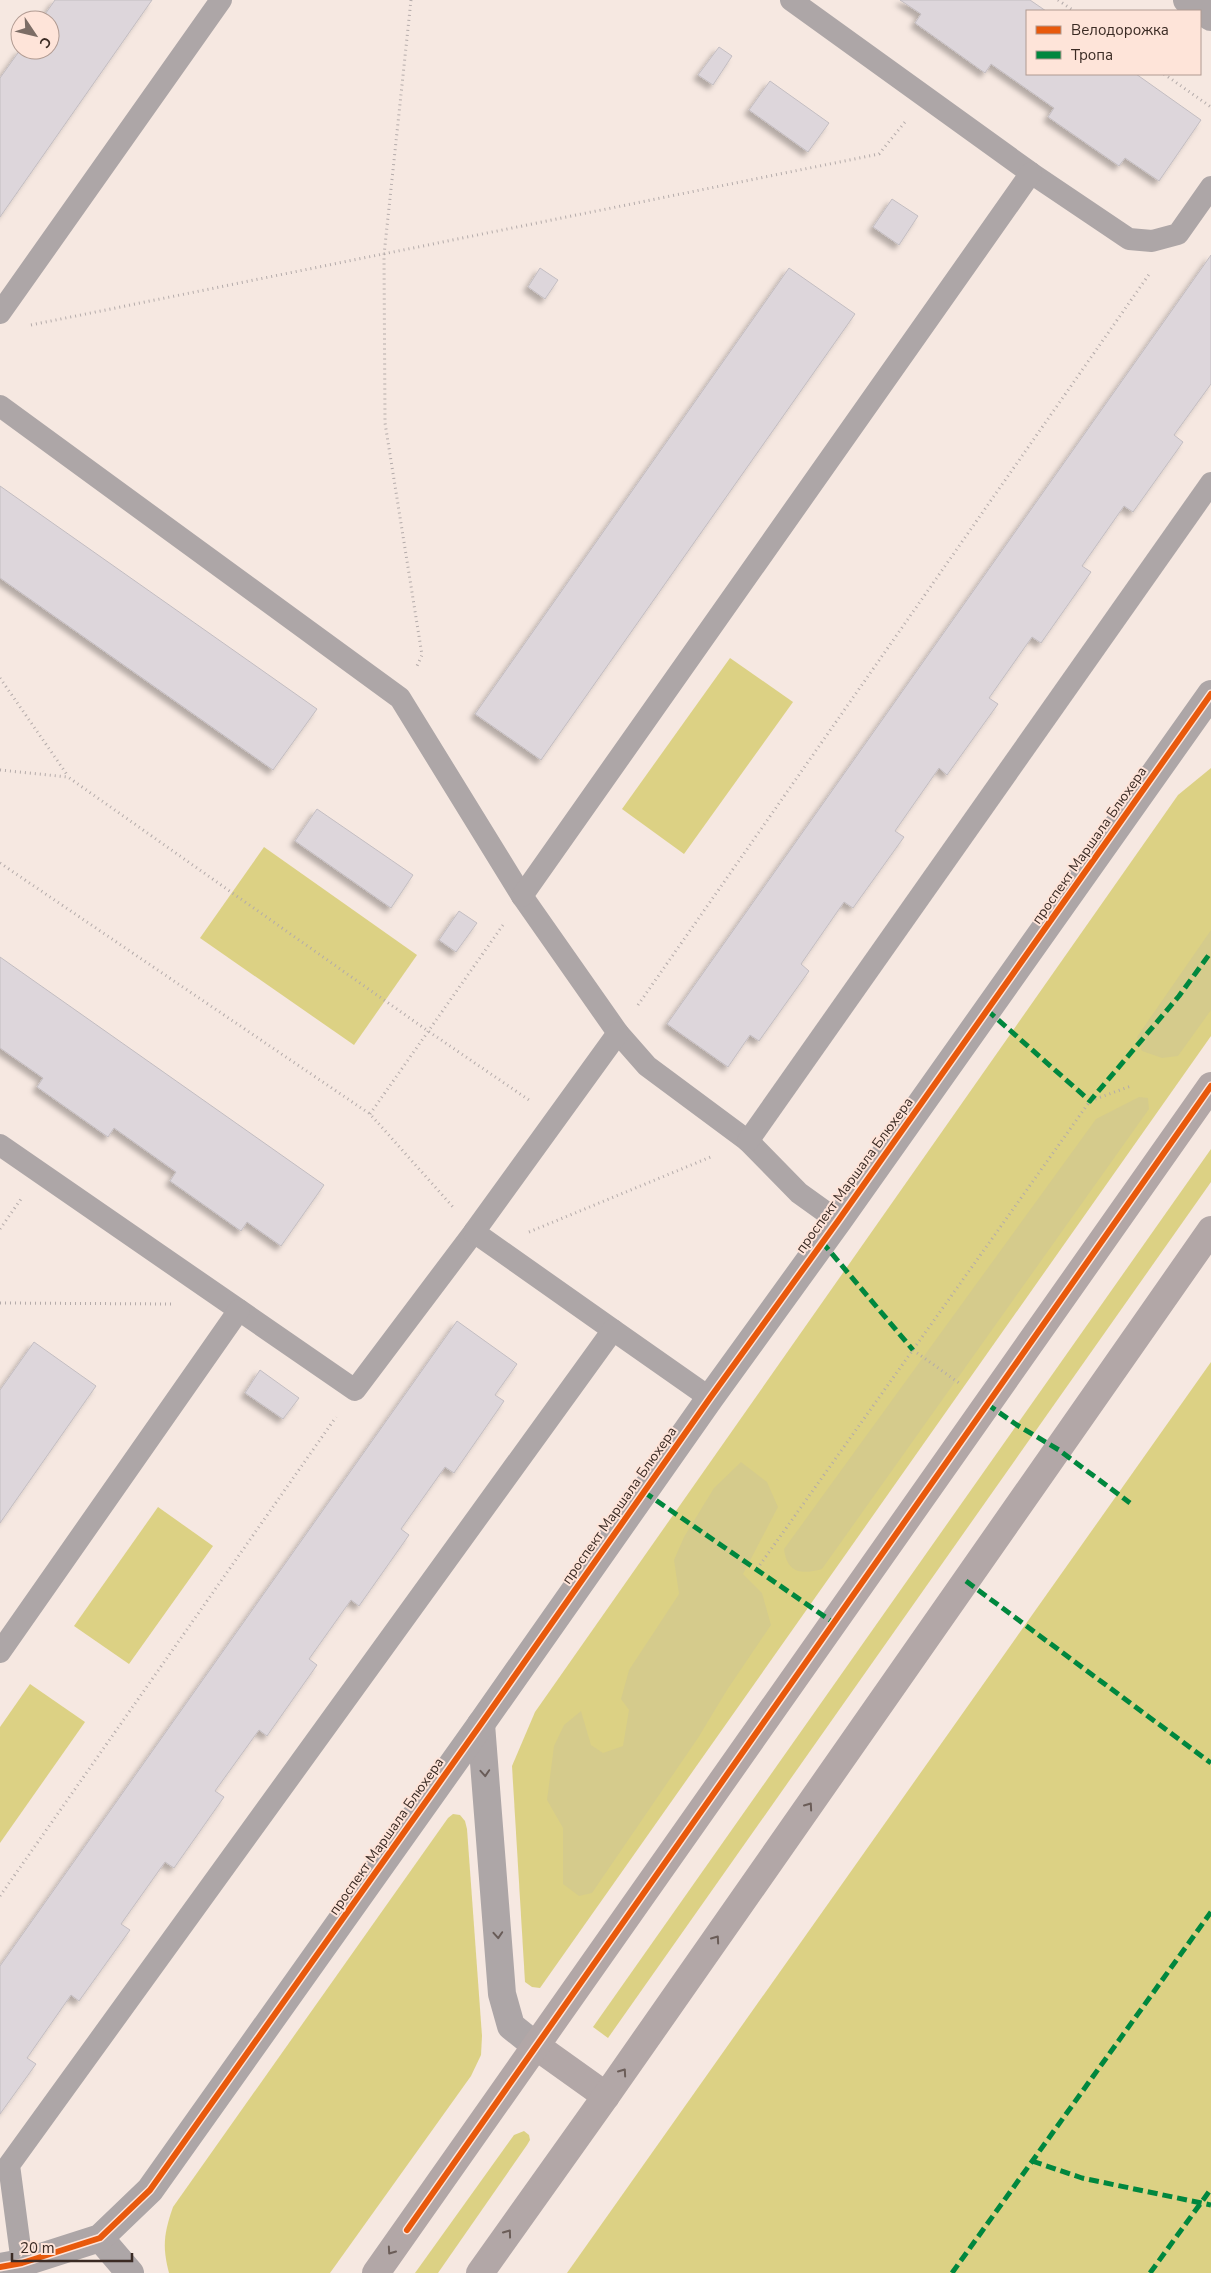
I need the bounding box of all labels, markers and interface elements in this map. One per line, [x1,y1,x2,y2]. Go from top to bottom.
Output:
north arrow [10,10,60,60]
legend [1026,10,1201,75]
text: Велодорожка [1071,20,1169,40]
text: С [34,33,56,52]
text: Тропа [1071,45,1113,65]
street label: проспект Маршала Блюхера [1028,763,1151,928]
street label: проспект Маршала Блюхера [791,1094,917,1257]
street label: проспект Маршала Блюхера [558,1423,681,1588]
street label: проспект Маршала Блюхера [325,1754,448,1919]
one-way arrow [479,1769,490,1777]
one-way arrow [803,1802,812,1812]
one-way arrow [492,1931,503,1939]
one-way arrow [710,1935,719,1945]
one-way arrow [617,2069,626,2078]
one-way arrow [502,2229,511,2239]
scale bar [12,2230,132,2262]
text: 20 m [20,2238,55,2258]
one-way arrow [388,2246,397,2255]

